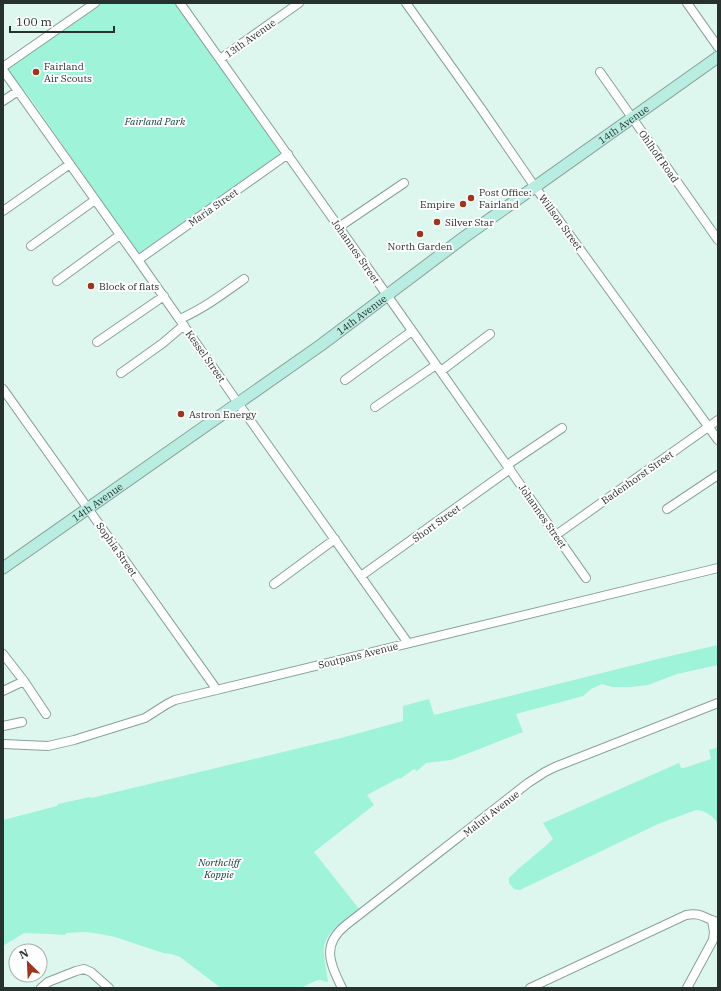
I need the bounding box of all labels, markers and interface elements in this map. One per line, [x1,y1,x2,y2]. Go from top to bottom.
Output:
scale bar [10,8,114,34]
text: 100 m [16,14,52,29]
street label: 13th Avenue [222,16,278,61]
place label: Fairland Air Scouts [44,60,92,85]
marker: Fairland Air Scouts [31,67,41,77]
street label: 14th Avenue [596,102,652,147]
park label: Fairland Park [124,115,186,128]
street label: Ohlhoff Road [636,127,681,185]
street label: Maria Street [186,185,241,229]
place label: Post Office: Fairland [479,186,532,211]
street label: Willson Street [536,192,586,253]
marker: Post Office: Fairland [466,193,476,203]
place label: Empire [420,198,455,211]
marker: Empire [458,199,468,209]
place label: Silver Star [445,216,494,229]
street label: Johannes Street [329,217,383,286]
marker: Silver Star [432,217,442,227]
marker: North Garden [415,229,425,239]
place label: North Garden [387,240,453,253]
place label: Block of flats [99,280,159,293]
marker: Block of flats [86,281,96,291]
street label: 14th Avenue [334,292,389,338]
street label: Kessel Street [183,328,229,385]
place label: Astron Energy [189,408,257,421]
marker: Astron Energy [176,409,186,419]
street label: Badenhorst Street [599,447,676,507]
street label: 14th Avenue [69,480,125,525]
street label: Johannes Street [516,482,570,551]
street label: Short Street [410,501,463,545]
street label: Sophia Street [93,520,140,579]
street label: Soutpans Avenue [317,639,399,672]
street label: Maluti Avenue [461,787,522,839]
park label: Northcliff Koppie [197,856,242,881]
north arrow [8,943,48,983]
text: N [17,946,31,962]

